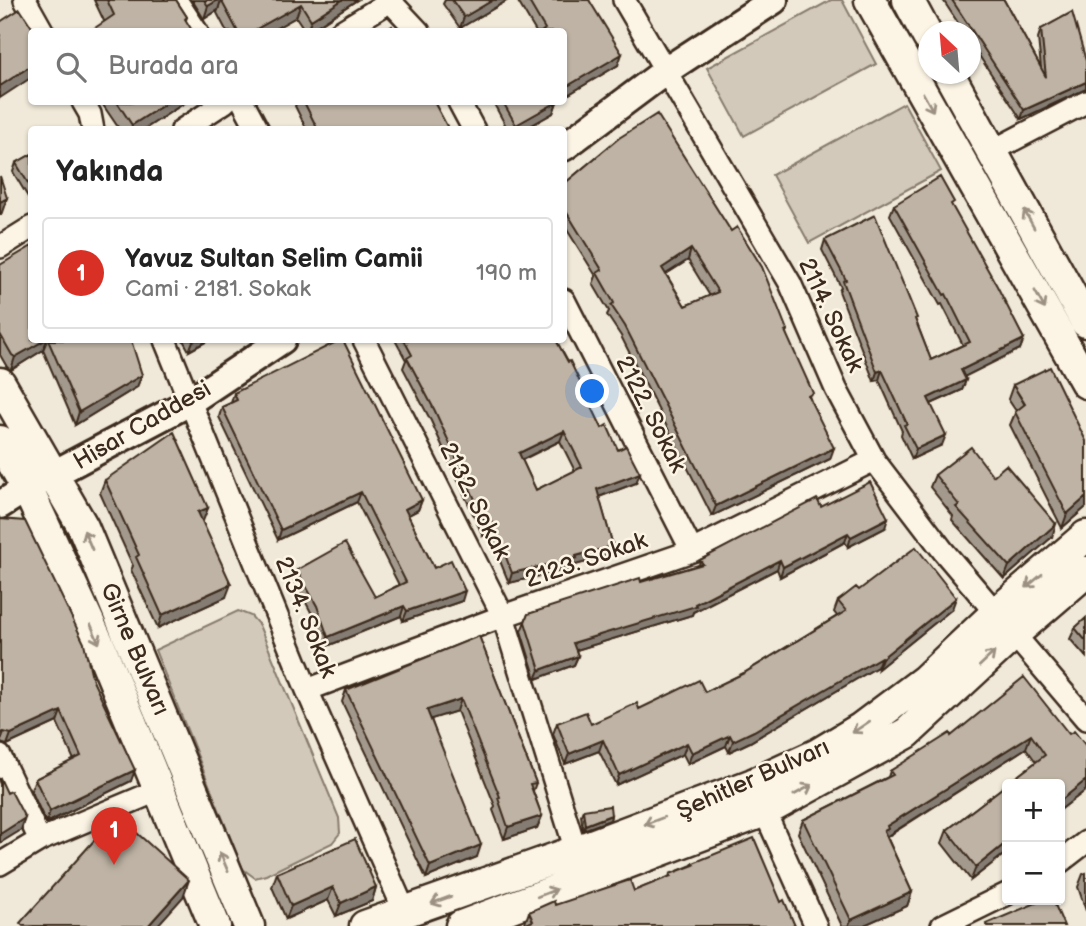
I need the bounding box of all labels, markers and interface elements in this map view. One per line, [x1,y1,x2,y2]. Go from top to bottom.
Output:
north arrow [918,21,981,84]
search box [28,28,567,105]
icon: search [52,48,90,86]
text: Burada ara [108,51,239,82]
one-way arrow [922,91,935,112]
text: Yakında [56,154,163,190]
one-way arrow [1022,210,1036,230]
text: Yavuz Sultan Selim Camii [125,244,423,275]
street label: 2114. Sokak [792,253,870,377]
text: 1 [76,259,86,287]
text: 190 m [476,259,537,287]
text: Cami · 2181. Sokak [125,275,311,303]
one-way arrow [1033,290,1047,310]
street label: 2122. Sokak [609,351,693,477]
street label: Hisar Caddesi [68,374,216,476]
your location [575,374,609,408]
street label: 2132. Sokak [433,438,517,565]
street label: 2123. Sokak [521,526,651,594]
one-way arrow [81,530,94,551]
street label: 2134. Sokak [269,552,344,682]
one-way arrow [1025,573,1043,589]
street label: Girne Bulvarı [94,578,176,720]
one-way arrow [89,623,102,645]
one-way arrow [978,651,996,667]
one-way arrow [852,720,871,735]
street label: Şehitler Bulvarı [672,732,834,826]
map controls [1002,779,1065,905]
button: + [1002,779,1065,842]
one-way arrow [793,783,813,797]
pin: 1 [91,807,137,865]
one-way arrow [644,816,666,828]
button: − [1002,842,1065,905]
one-way arrow [217,852,230,874]
one-way arrow [536,886,558,899]
one-way arrow [430,894,452,907]

